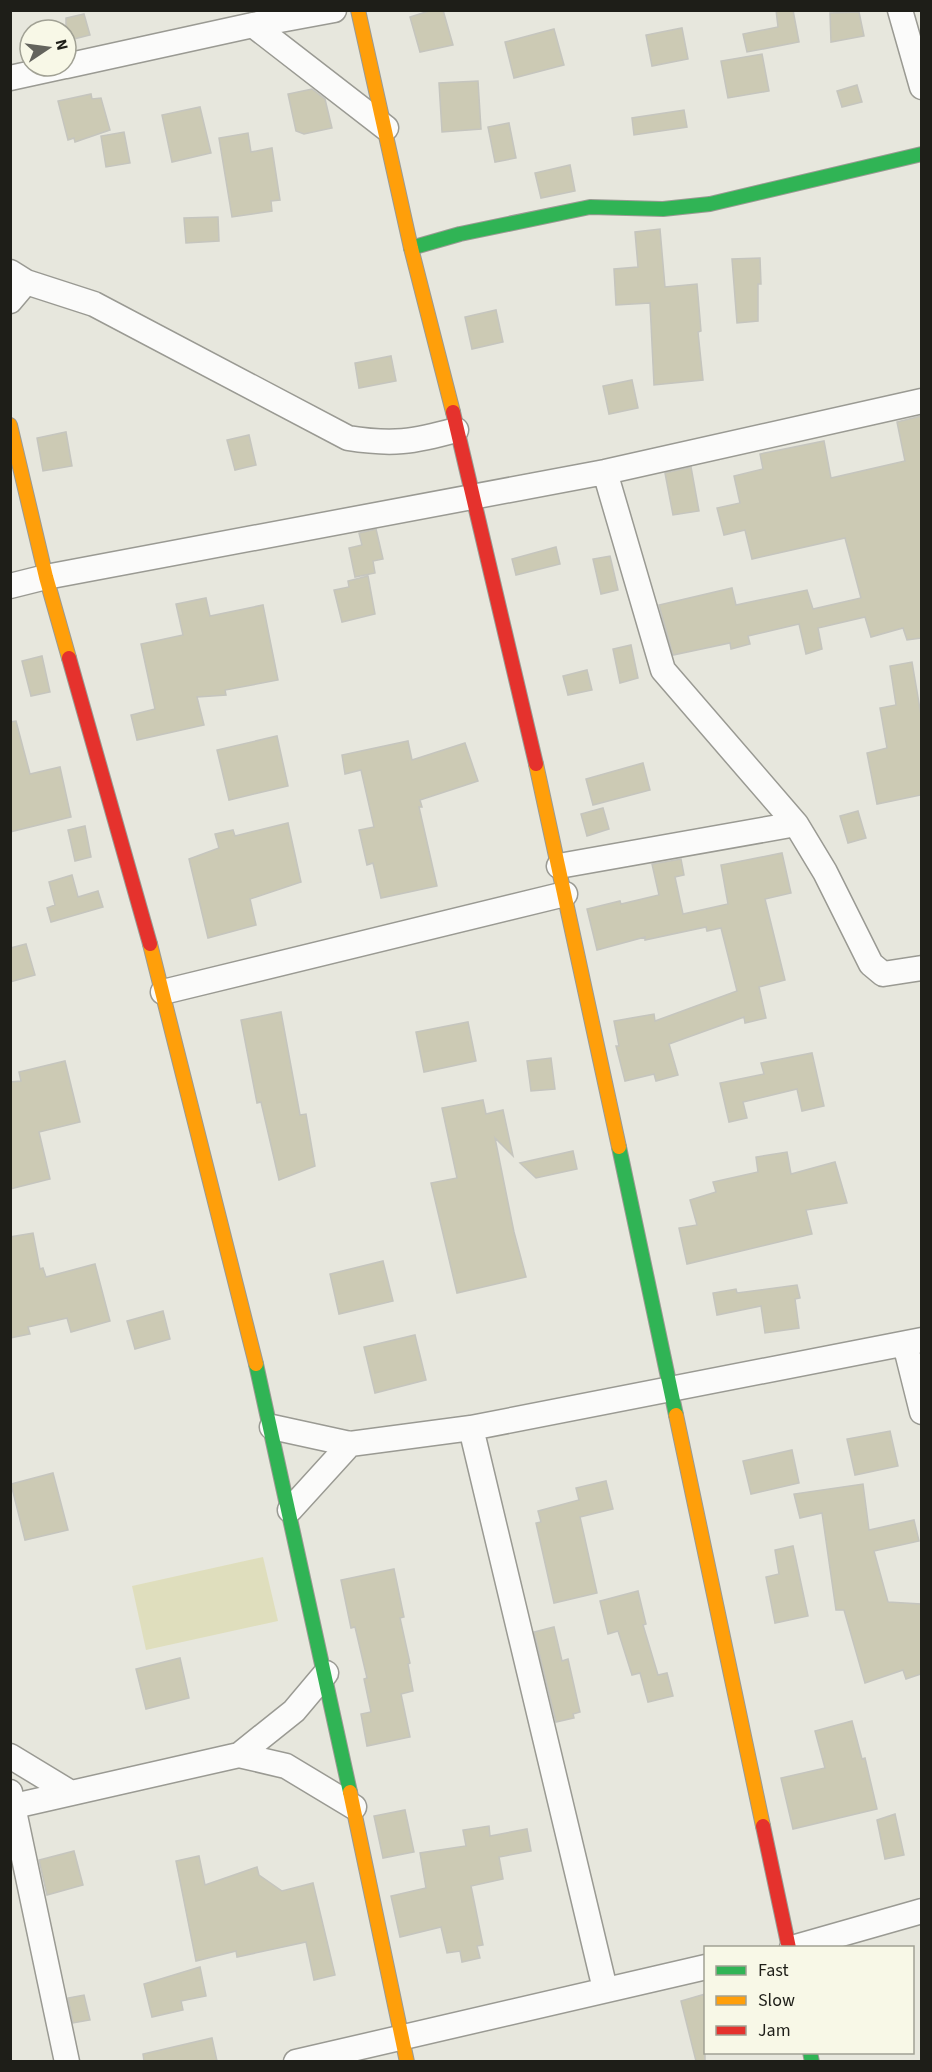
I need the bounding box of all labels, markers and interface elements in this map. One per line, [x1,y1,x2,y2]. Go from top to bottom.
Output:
north arrow [18,18,78,78]
text: N [50,37,74,53]
legend [704,1946,914,2054]
text: Fast [758,1958,789,1983]
text: Slow [758,1988,795,2013]
text: Jam [758,2018,791,2043]

